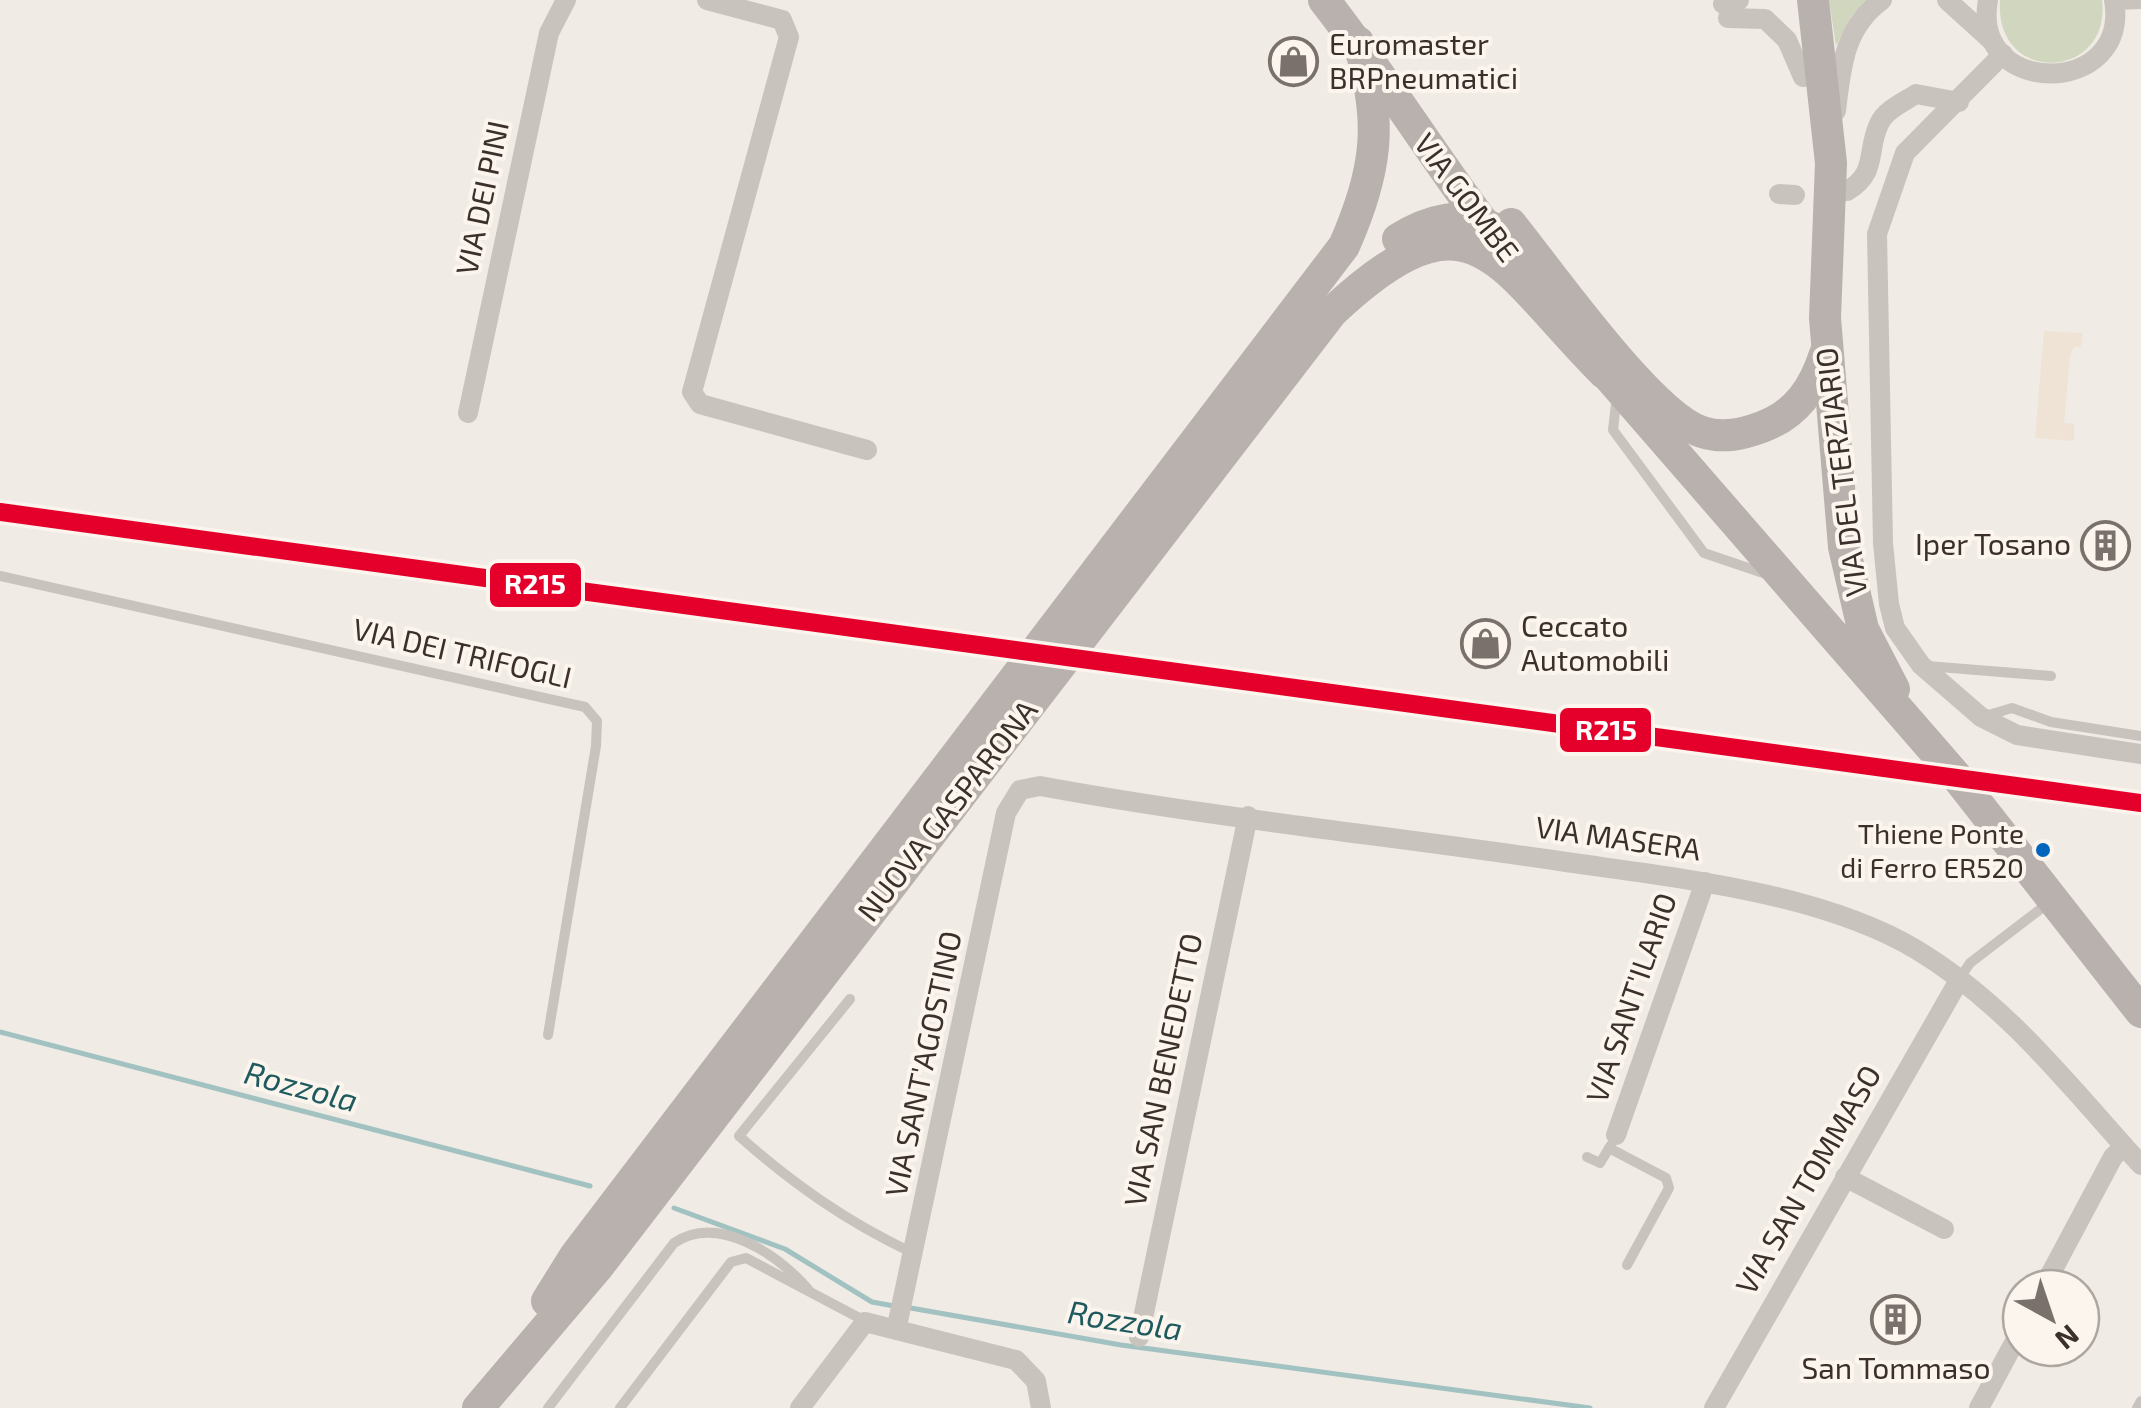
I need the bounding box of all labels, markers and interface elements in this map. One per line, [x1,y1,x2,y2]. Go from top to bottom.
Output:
place label: Euromaster BRPneumatici [1329,25,1518,95]
shop icon: Euromaster BRPneumatici [1268,36,1320,88]
street label: VIA DEI PINI [447,117,515,278]
street label: VIA GOMBE [1408,126,1528,268]
street label: VIA DEL TERZIARIO [1807,346,1873,599]
building icon: Iper Tosano [2080,519,2132,571]
place label: Iper Tosano [1915,525,2071,561]
line badge: R215 [488,561,583,609]
text: R215 [504,566,566,600]
place label: Ceccato Automobili [1521,607,1669,677]
street label: VIA DEI TRIFOGLI [350,609,575,695]
shop icon: Ceccato Automobili [1460,618,1512,670]
street label: NUOVA GASPARONA [849,692,1044,928]
line badge: R215 [1558,706,1653,754]
text: R215 [1575,712,1637,746]
street label: VIA MASERA [1533,808,1704,866]
place label: Thiene Ponte di Ferro ER520 [1840,816,2024,884]
marker: Thiene Ponte di Ferro ER520 [2033,840,2053,860]
street label: VIA SANT'ILARIO [1577,888,1683,1107]
street label: VIA SANT'AGOSTINO [876,927,968,1200]
street label: VIA SAN BENEDETTO [1115,930,1209,1210]
water label: Rozzola [241,1052,362,1118]
street label: VIA SAN TOMMASO [1727,1058,1888,1300]
north arrow [2001,1268,2101,1368]
water label: Rozzola [1065,1291,1185,1347]
building icon: San Tommaso [1870,1294,1922,1346]
text: N [2049,1318,2086,1357]
place label: San Tommaso [1801,1349,1991,1385]

